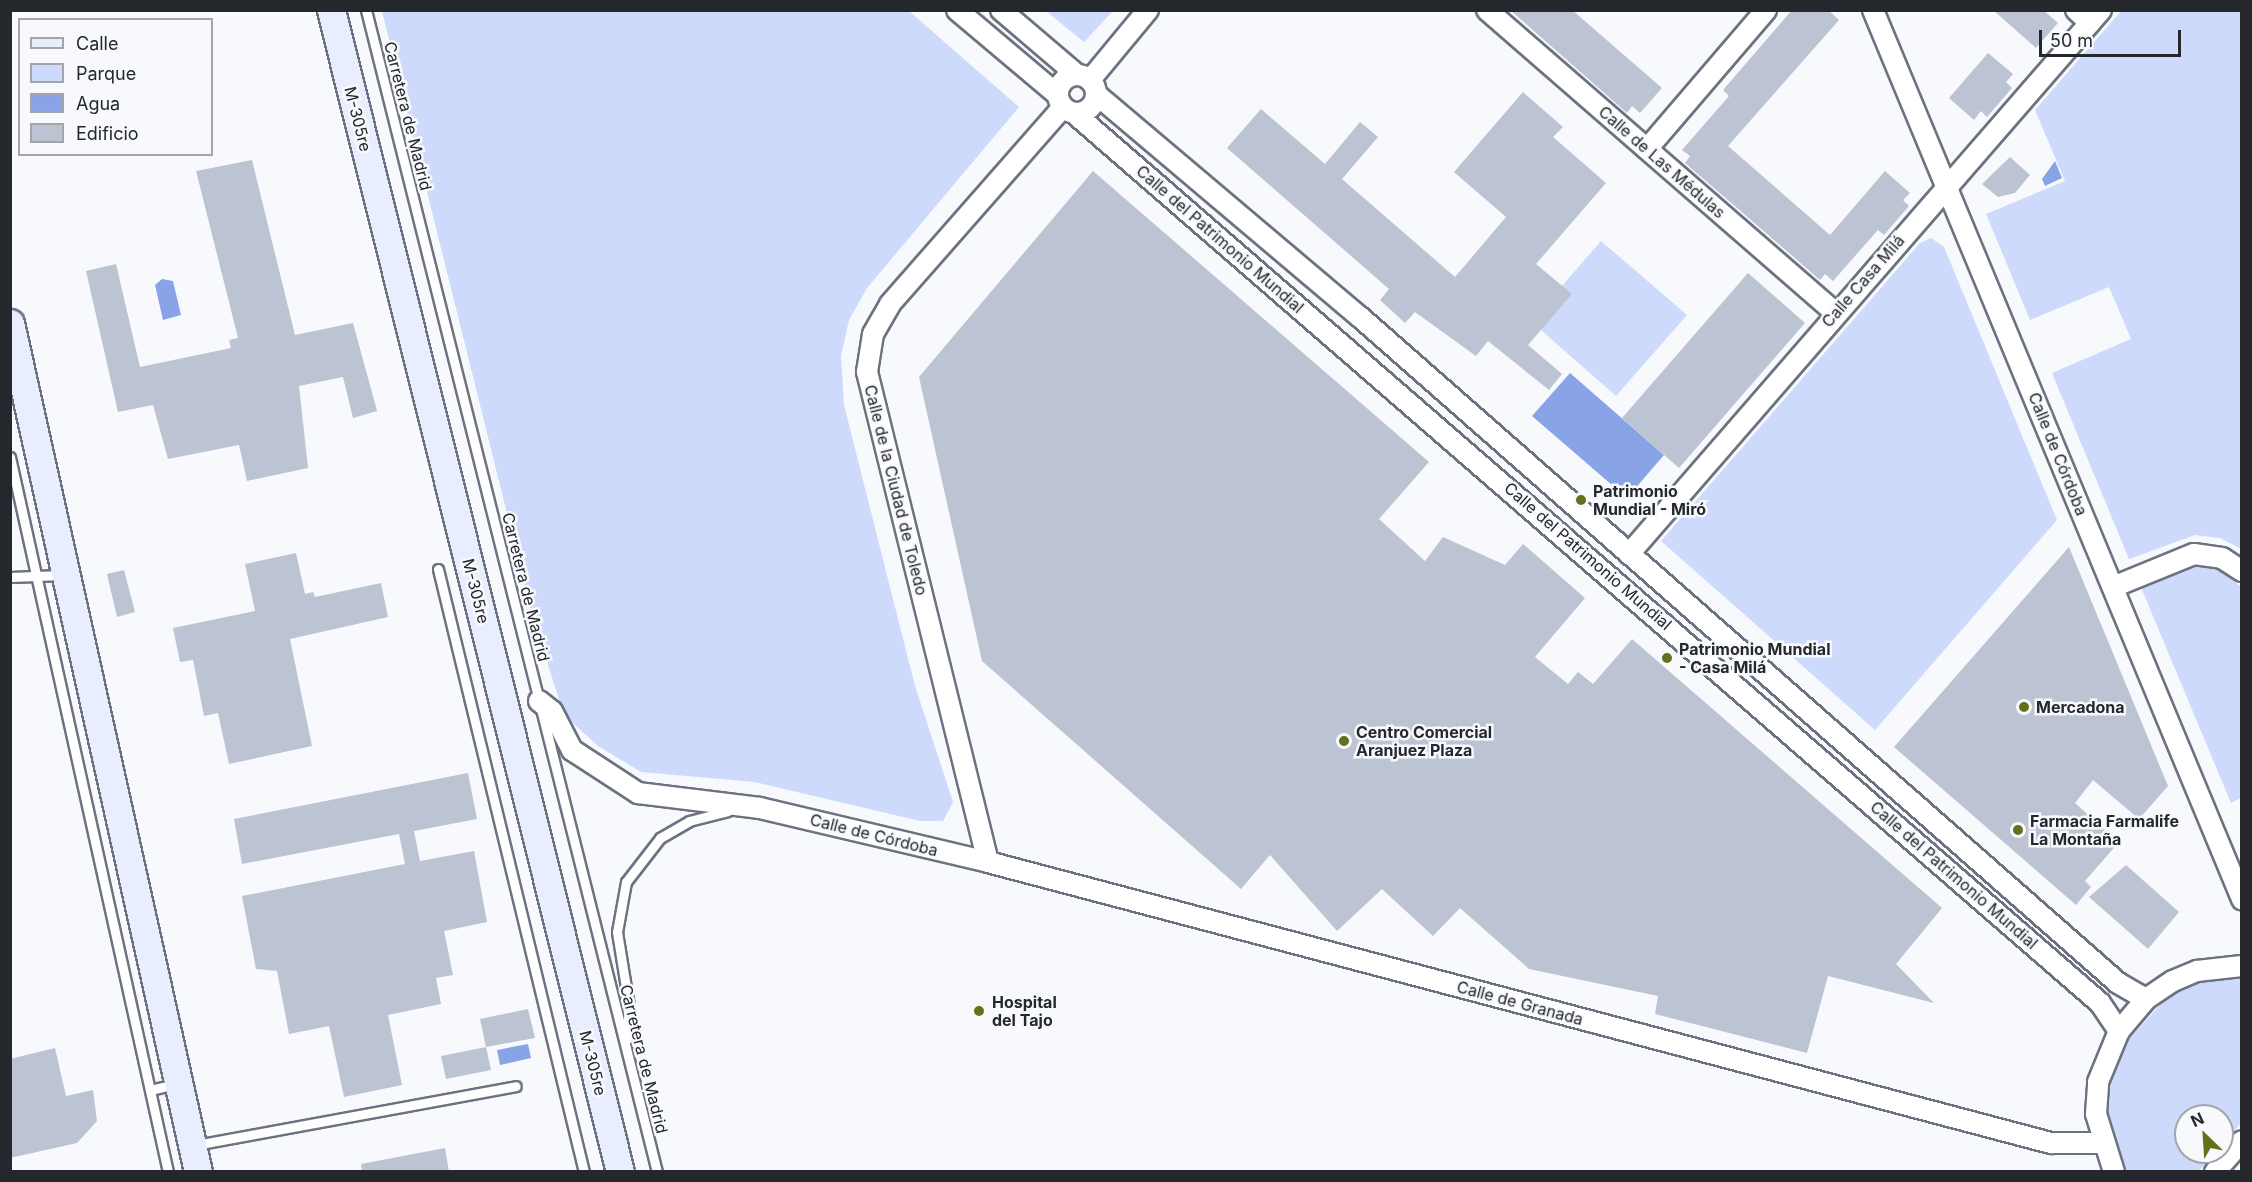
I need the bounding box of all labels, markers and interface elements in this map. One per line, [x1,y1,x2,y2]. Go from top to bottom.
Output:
legend [18,18,213,156]
scale bar [2042,18,2184,56]
text: 50 m [2050,30,2093,51]
text: Calle [76,33,118,54]
street label: Carretera de Madrid [380,40,436,192]
text: Parque [76,63,136,84]
street label: M-305re [341,84,375,154]
text: Agua [76,93,120,114]
street label: Calle de Las Médulas [1595,102,1729,222]
text: Edificio [76,123,139,144]
street label: Calle del Patrimonio Mundial [1132,161,1308,317]
street label: Calle Casa Milá [1818,231,1908,331]
street label: Calle de la Ciudad de Toledo [861,383,931,597]
street label: Calle de Córdoba [2025,390,2091,518]
street label: Calle del Patrimonio Mundial [1500,478,1676,634]
place label: Patrimonio Mundial - Miró [1593,481,1706,519]
marker: Patrimonio Mundial - Miró [1574,493,1588,507]
street label: Carretera de Madrid [498,511,554,663]
street label: M-305re [459,556,493,626]
place label: Patrimonio Mundial - Casa Milá [1679,639,1830,677]
marker: Patrimonio Mundial - Casa Milá [1660,651,1674,665]
place label: Mercadona [2036,697,2125,717]
marker: Mercadona [2017,700,2031,714]
place label: Centro Comercial Aranjuez Plaza [1356,722,1492,760]
marker: Centro Comercial Aranjuez Plaza [1337,734,1351,748]
street label: Calle del Patrimonio Mundial [1866,797,2042,953]
street label: Calle de Córdoba [808,810,940,860]
place label: Farmacia Farmalife La Montaña [2030,811,2179,849]
marker: Farmacia Farmalife La Montaña [2011,823,2025,837]
street label: Calle de Granada [1455,977,1585,1029]
street label: Carretera de Madrid [616,983,672,1135]
place label: Hospital del Tajo [992,992,1057,1030]
marker: Hospital del Tajo [970,1002,988,1020]
street label: M-305re [576,1028,610,1098]
north arrow [2174,1104,2234,1164]
text: N [2187,1108,2207,1131]

